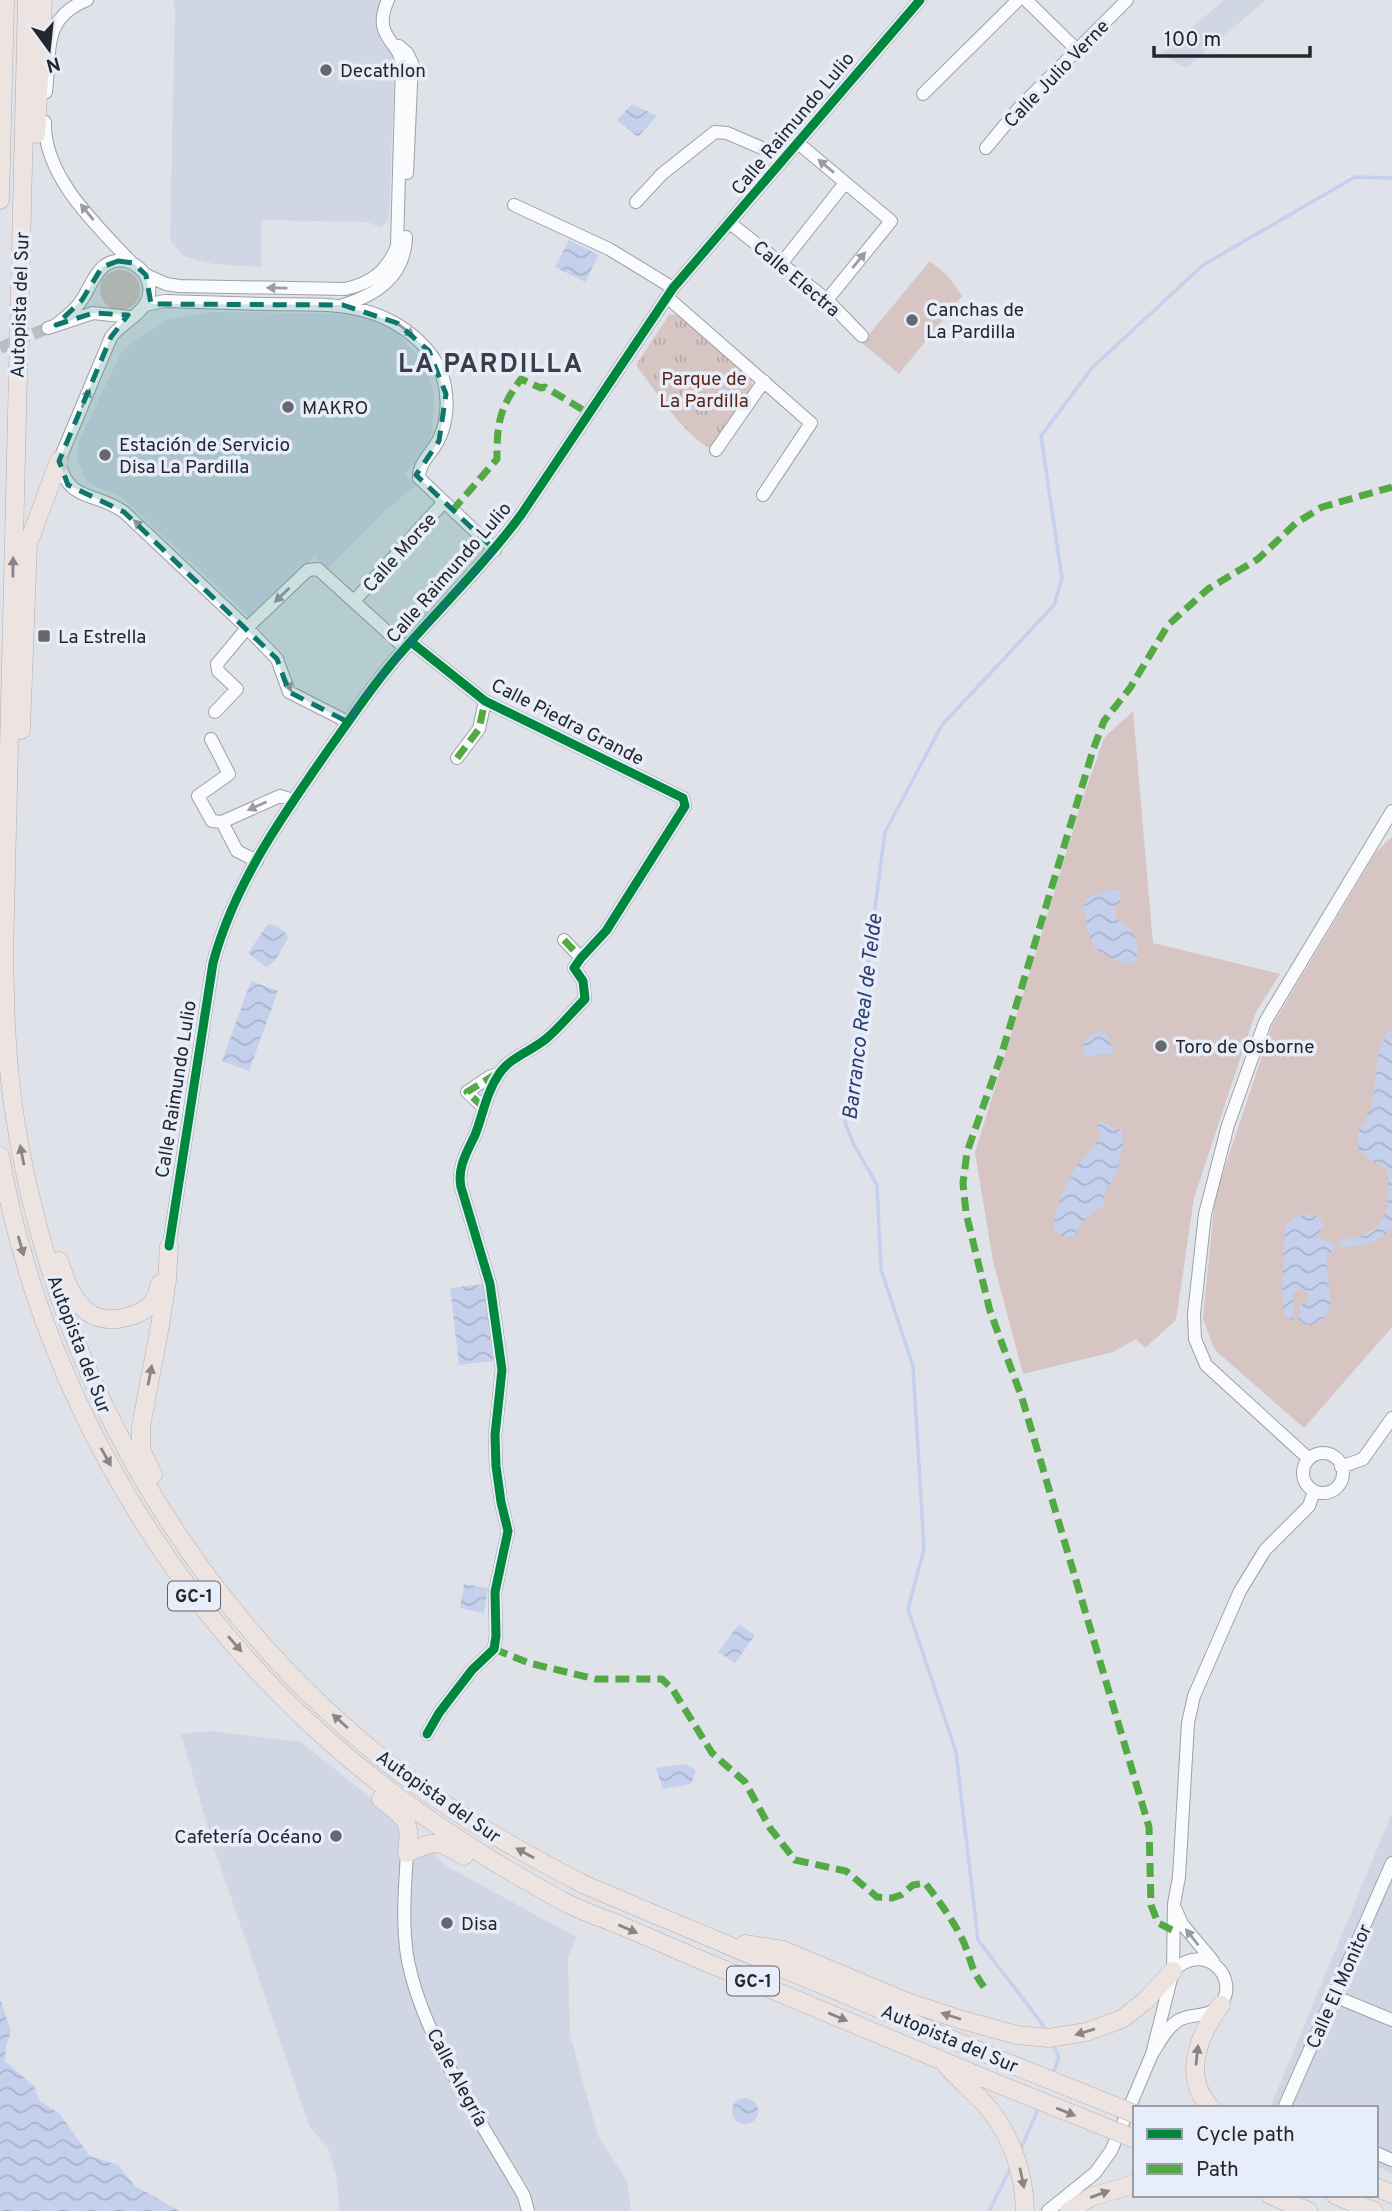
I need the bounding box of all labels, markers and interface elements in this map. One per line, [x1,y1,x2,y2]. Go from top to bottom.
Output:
north arrow [14,14,84,84]
scale bar [1154,14,1310,58]
street label: Calle Julio Verne [1000,15,1115,134]
text: 100 m [1164,27,1221,54]
street label: Calle Raimundo Lulio [727,48,860,201]
text: N [43,50,63,77]
place label: Decathlon [340,60,426,84]
marker: Decathlon [318,62,334,78]
one-way arrow [817,159,834,174]
one-way arrow [80,204,95,222]
street label: Autopista del Sur [6,231,36,379]
street label: Calle Electra [747,236,844,323]
one-way arrow [851,252,866,269]
one-way arrow [265,283,287,294]
place label: Canchas de La Pardilla [926,299,1024,345]
marker: Canchas de La Pardilla [904,312,920,328]
one-way arrow [396,323,414,338]
district label: LA PARDILLA [398,349,584,382]
park label: Parque de La Pardilla [659,368,749,414]
one-way arrow [80,387,91,408]
place label: MAKRO [302,397,368,421]
marker: MAKRO [280,399,296,415]
place label: Estación de Servicio Disa La Pardilla [119,434,290,480]
marker: Estación de Servicio Disa La Pardilla [97,447,113,463]
street label: Calle Raimundo Lulio [382,498,517,649]
street label: Calle Morse [358,509,442,598]
one-way arrow [133,520,150,536]
one-way arrow [7,556,19,578]
one-way arrow [274,587,291,603]
place label: La Estrella [58,626,146,650]
marker: La Estrella [36,628,52,644]
one-way arrow [280,673,292,693]
street label: Calle Piedra Grande [487,674,648,772]
one-way arrow [247,800,267,812]
water label: Barranco Real de Telde [837,912,890,1122]
street label: Calle Raimundo Lulio [151,999,203,1180]
place label: Toro de Osborne [1175,1036,1315,1060]
marker: Toro de Osborne [1153,1038,1169,1054]
one-way arrow [17,1144,28,1166]
one-way arrow [17,1236,27,1257]
street label: Autopista del Sur [41,1272,116,1418]
one-way arrow [145,1364,156,1386]
one-way arrow [100,1447,112,1467]
road number: GC-1 [168,1582,220,1610]
one-way arrow [227,1635,243,1653]
one-way arrow [332,1714,349,1730]
street label: Autopista del Sur [371,1746,505,1850]
place label: Cafetería Océano [174,1826,322,1850]
marker: Cafetería Océano [328,1828,344,1844]
one-way arrow [515,1847,534,1859]
place label: Disa [461,1913,498,1937]
marker: Disa [439,1915,455,1931]
street label: Calle El Monitor [1302,1920,1378,2053]
one-way arrow [618,1924,639,1935]
one-way arrow [1184,1928,1199,1946]
road number: GC-1 [727,1966,779,1996]
street label: Autopista del Sur [877,2000,1022,2080]
one-way arrow [828,2011,848,2023]
one-way arrow [940,2011,961,2021]
street label: Calle Alegría [420,2025,492,2131]
one-way arrow [1074,2027,1095,2037]
one-way arrow [1192,2044,1203,2066]
one-way arrow [1056,2106,1077,2117]
legend [1133,2106,1378,2197]
text: Cycle path [1196,2122,1295,2149]
text: Path [1196,2157,1239,2184]
one-way arrow [1016,2167,1027,2189]
one-way arrow [1090,2188,1111,2199]

